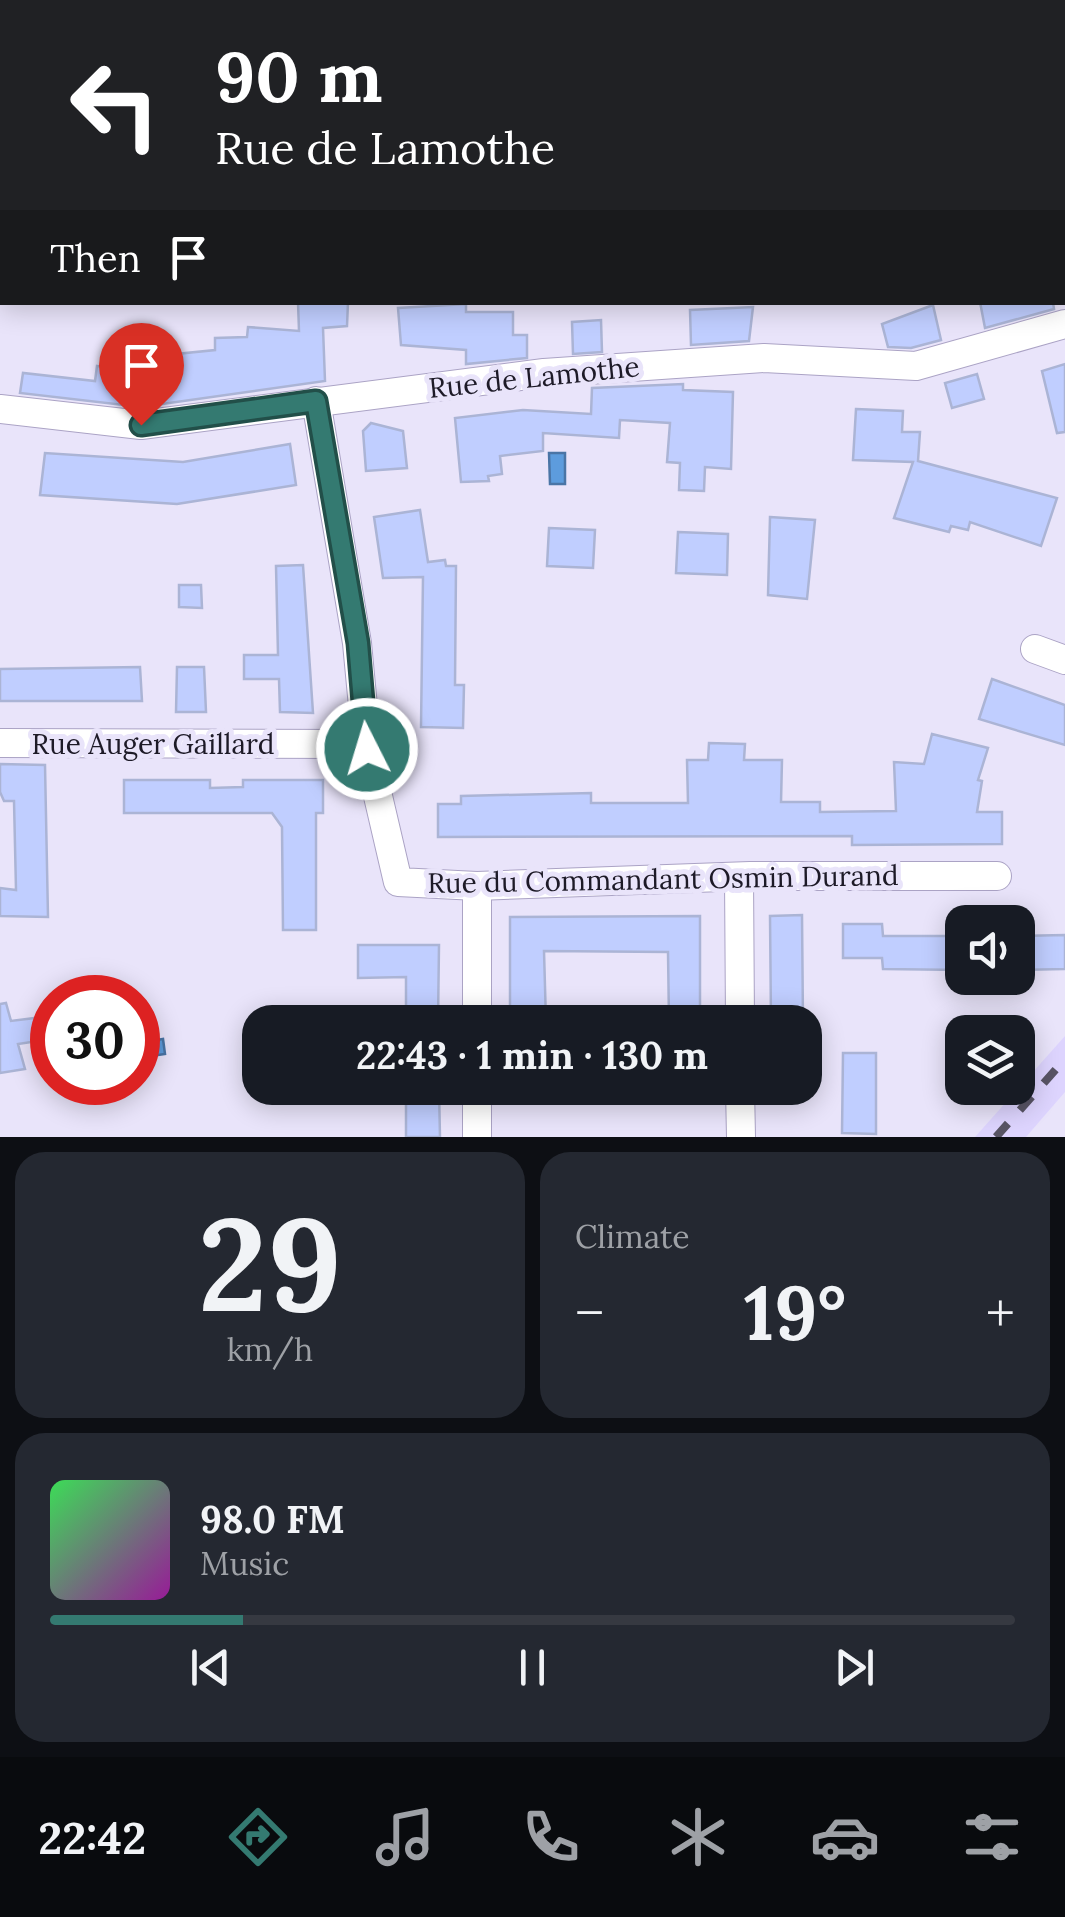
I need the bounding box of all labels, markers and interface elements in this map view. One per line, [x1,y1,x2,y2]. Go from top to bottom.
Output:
text: 90 m [215,32,383,121]
icon: left [50,40,180,170]
text: Rue de Lamothe [215,119,555,176]
icon: arrive [161,230,216,285]
text: Then [50,234,141,282]
pin [99,323,184,426]
icon: arrive [114,338,169,393]
street label: Rue de Lamothe [427,348,641,406]
position arrow [315,697,419,801]
street label: Rue Auger Gaillard [31,726,275,762]
street label: Rue du Commandant Osmin Durand [427,857,899,901]
map controls [945,905,1035,1105]
button: sound [945,905,1035,995]
speed limit sign: 30 [30,975,160,1105]
button: layers [945,1015,1035,1105]
text: 22:43 · 1 min · 130 m [356,1031,708,1079]
text: 29 [198,1180,342,1347]
text: Climate [575,1216,690,1257]
text: 19° [744,1265,846,1361]
text: − [575,1278,604,1348]
text: + [986,1278,1015,1348]
text: km/h [227,1329,313,1370]
text: 98.0 FM [200,1495,345,1543]
text: Music [200,1543,289,1584]
icon: previous [183,1640,238,1695]
icon: pause [505,1640,560,1695]
icon: next [827,1640,882,1695]
icon: directions [223,1802,293,1872]
icon: music [370,1802,440,1872]
icon: phone [516,1802,586,1872]
icon: climate [663,1802,733,1872]
icon: car [810,1802,880,1872]
icon: filters [957,1802,1027,1872]
text: 22:42 [38,1809,146,1866]

